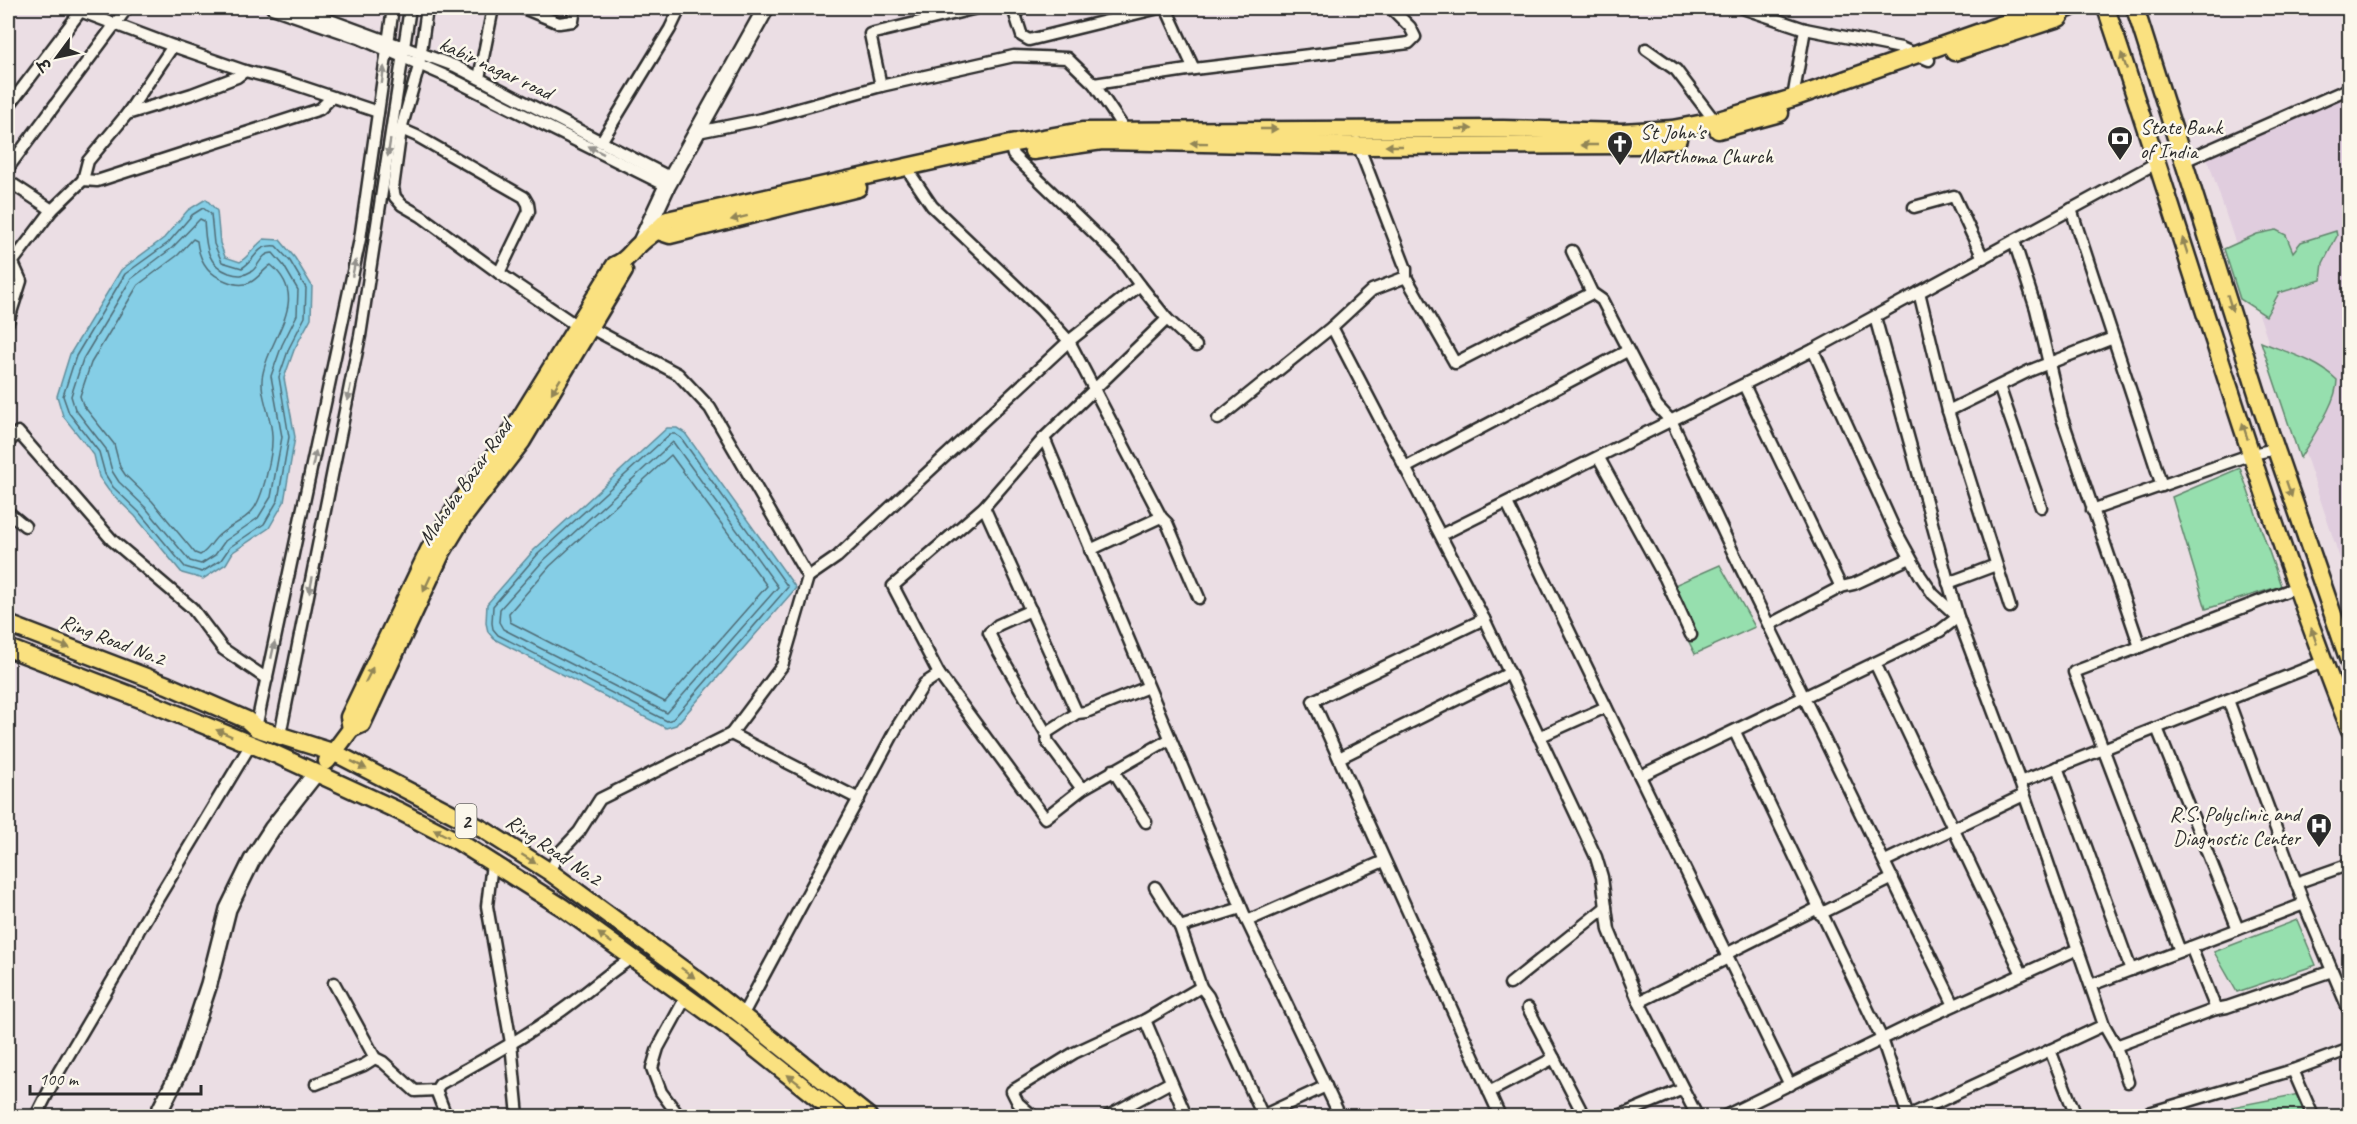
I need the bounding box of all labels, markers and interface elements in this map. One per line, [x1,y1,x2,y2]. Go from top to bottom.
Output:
north arrow [27,27,87,87]
street label: kabir nagar road [435,30,560,107]
one-way arrow [2118,52,2128,70]
text: उ [33,54,58,76]
one-way arrow [378,66,387,85]
place label: State Bank of India [2140,114,2224,164]
place label: St John's Marthoma Church [1640,119,1774,169]
one-way arrow [1259,124,1278,134]
one-way arrow [1454,124,1473,134]
bank icon: State Bank of India [2105,124,2135,162]
church icon: St John's Marthoma Church [1605,129,1635,167]
one-way arrow [1190,138,1209,147]
one-way arrow [384,139,393,158]
one-way arrow [1580,140,1599,150]
one-way arrow [1385,141,1404,151]
one-way arrow [587,145,604,155]
one-way arrow [730,213,749,223]
one-way arrow [2180,237,2189,255]
one-way arrow [350,259,359,278]
one-way arrow [2226,294,2235,312]
one-way arrow [550,378,561,394]
one-way arrow [344,384,353,403]
street label: Mahoba Bazar Road [412,411,520,550]
one-way arrow [2239,422,2249,440]
one-way arrow [309,450,319,468]
one-way arrow [2284,480,2294,498]
one-way arrow [305,575,315,594]
one-way arrow [422,576,431,593]
street label: Ring Road No.2 [57,608,170,672]
one-way arrow [2309,627,2318,645]
one-way arrow [269,640,278,659]
one-way arrow [53,641,71,650]
one-way arrow [365,667,374,684]
one-way arrow [215,728,233,737]
one-way arrow [350,760,367,770]
place label: R.S. Polyclinic and Diagnostic Center [2169,801,2304,851]
road number: 2 [456,804,476,838]
street label: Ring Road No.2 [501,808,608,892]
hospital icon: R.S. Polyclinic and Diagnostic Center [2304,811,2334,849]
one-way arrow [432,828,449,838]
one-way arrow [521,854,538,865]
one-way arrow [597,932,612,944]
one-way arrow [680,967,696,979]
scale bar [30,1058,201,1096]
text: 100 m [39,1068,80,1090]
one-way arrow [787,1074,802,1086]

